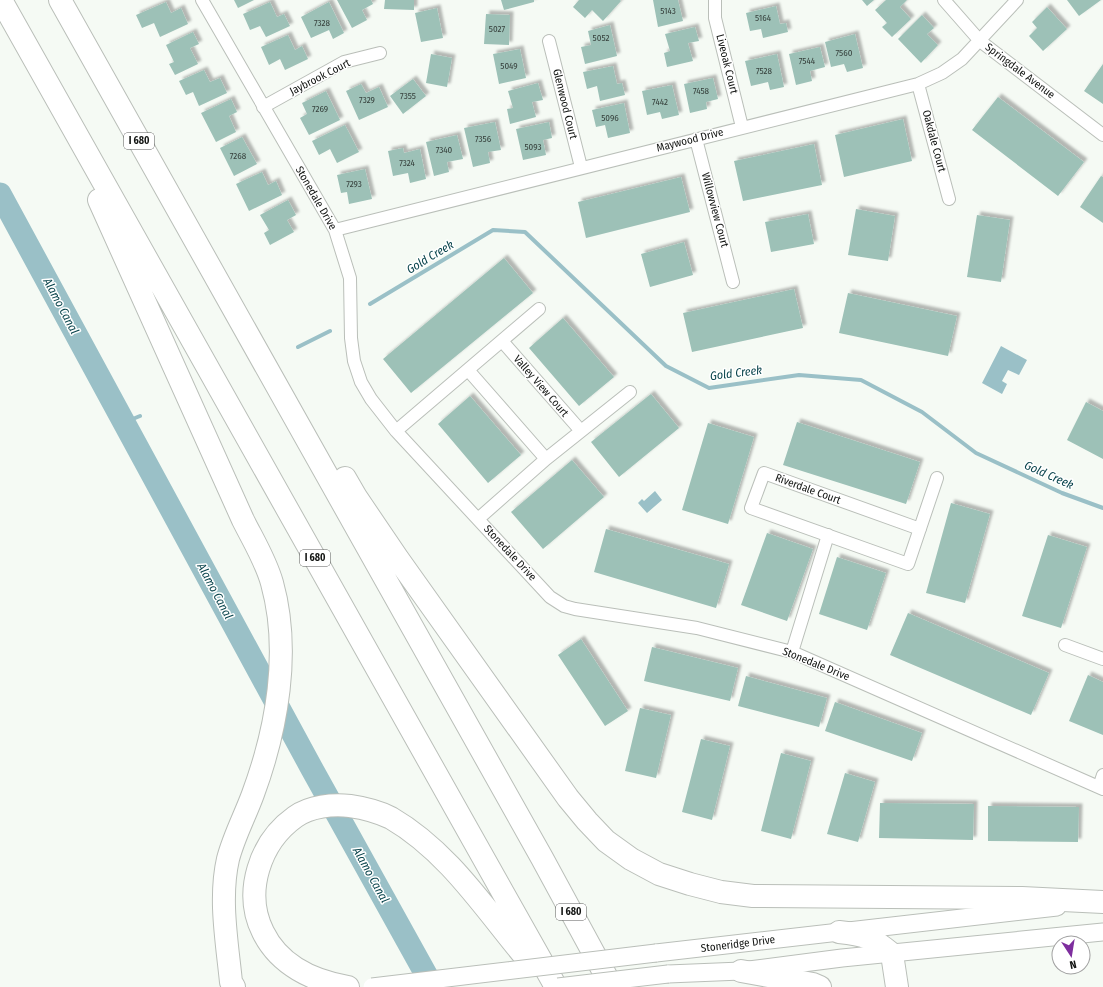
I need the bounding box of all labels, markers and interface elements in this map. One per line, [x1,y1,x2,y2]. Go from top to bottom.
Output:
house number: 5143 [660,6,676,16]
house number: 5164 [755,13,772,23]
house number: 7328 [314,18,331,28]
house number: 5027 [489,24,505,34]
house number: 5052 [593,33,609,43]
street label: Liveoak Court [713,33,741,96]
street label: Springdale Avenue [983,41,1057,101]
house number: 7560 [836,48,853,58]
street label: Jaybrook Court [288,56,353,98]
house number: 7544 [799,56,816,66]
house number: 5049 [500,61,518,71]
house number: 7528 [756,66,773,76]
street label: Glenwood Court [550,68,580,141]
house number: 7458 [693,86,710,96]
house number: 7355 [400,91,416,101]
house number: 7329 [359,95,375,105]
house number: 7442 [652,97,668,107]
house number: 7269 [312,104,328,114]
street label: Oakdale Court [919,109,949,174]
house number: 5096 [601,113,619,123]
street label: Maywood Drive [655,125,725,155]
road number: I 680 [124,133,154,149]
house number: 7356 [475,134,492,144]
house number: 5093 [524,142,542,152]
house number: 7340 [436,145,453,155]
house number: 7268 [230,151,247,161]
house number: 7324 [399,158,415,168]
street label: Stonedale Drive [293,164,339,232]
street label: Willowview Court [699,171,731,249]
house number: 7293 [346,179,362,189]
water label: Gold Creek [404,237,456,276]
water label: Alamo Canal [40,275,82,336]
street label: Valley View Court [511,353,571,420]
water label: Gold Creek [709,363,763,383]
water label: Gold Creek [1022,458,1076,492]
street label: Riverdale Court [773,471,843,507]
street label: Stonedale Drive [481,523,539,583]
road number: I 680 [300,550,330,566]
water label: Alamo Canal [194,560,236,621]
street label: Stonedale Drive [781,645,851,683]
water label: Alamo Canal [349,844,392,905]
road number: I 680 [556,904,586,920]
street label: Stoneridge Drive [700,933,776,955]
north arrow [1051,935,1091,975]
text: N [1068,957,1078,971]

